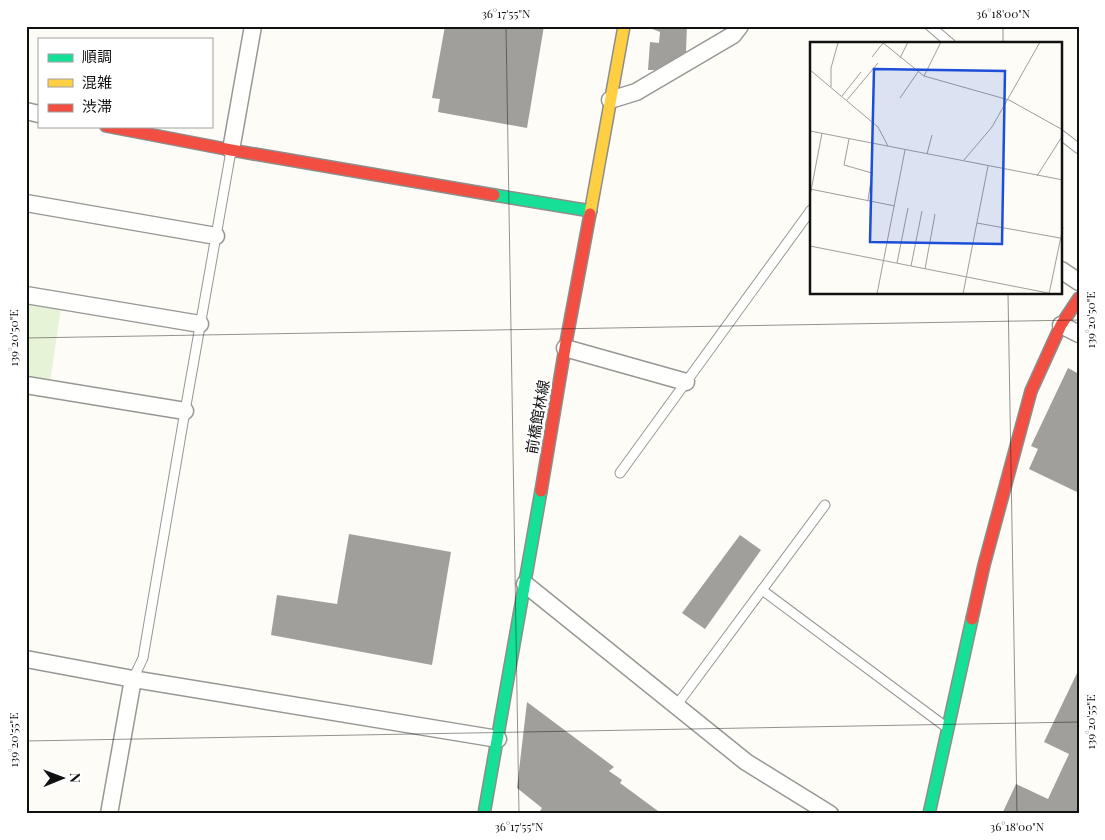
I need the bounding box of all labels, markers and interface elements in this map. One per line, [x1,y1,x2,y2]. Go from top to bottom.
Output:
text: 36°17'55"N [481,5,531,21]
text: 36°18'00"N [976,5,1031,21]
legend [38,38,212,128]
inset map [810,42,1062,295]
text: 順調 [82,46,112,66]
text: 混雑 [82,72,112,92]
text: 渋滞 [82,96,112,116]
text: 139°20'50"E [1082,291,1098,349]
text: 139°20'50"E [5,309,21,367]
street label: 前橋館林線 [521,378,553,456]
text: 139°20'55"E [1082,694,1098,750]
text: 139°20'55"E [5,712,21,768]
north arrow [38,752,88,802]
text: N [66,773,85,783]
text: 36°17'55"N [494,818,544,834]
text: 36°18'00"N [990,818,1045,834]

